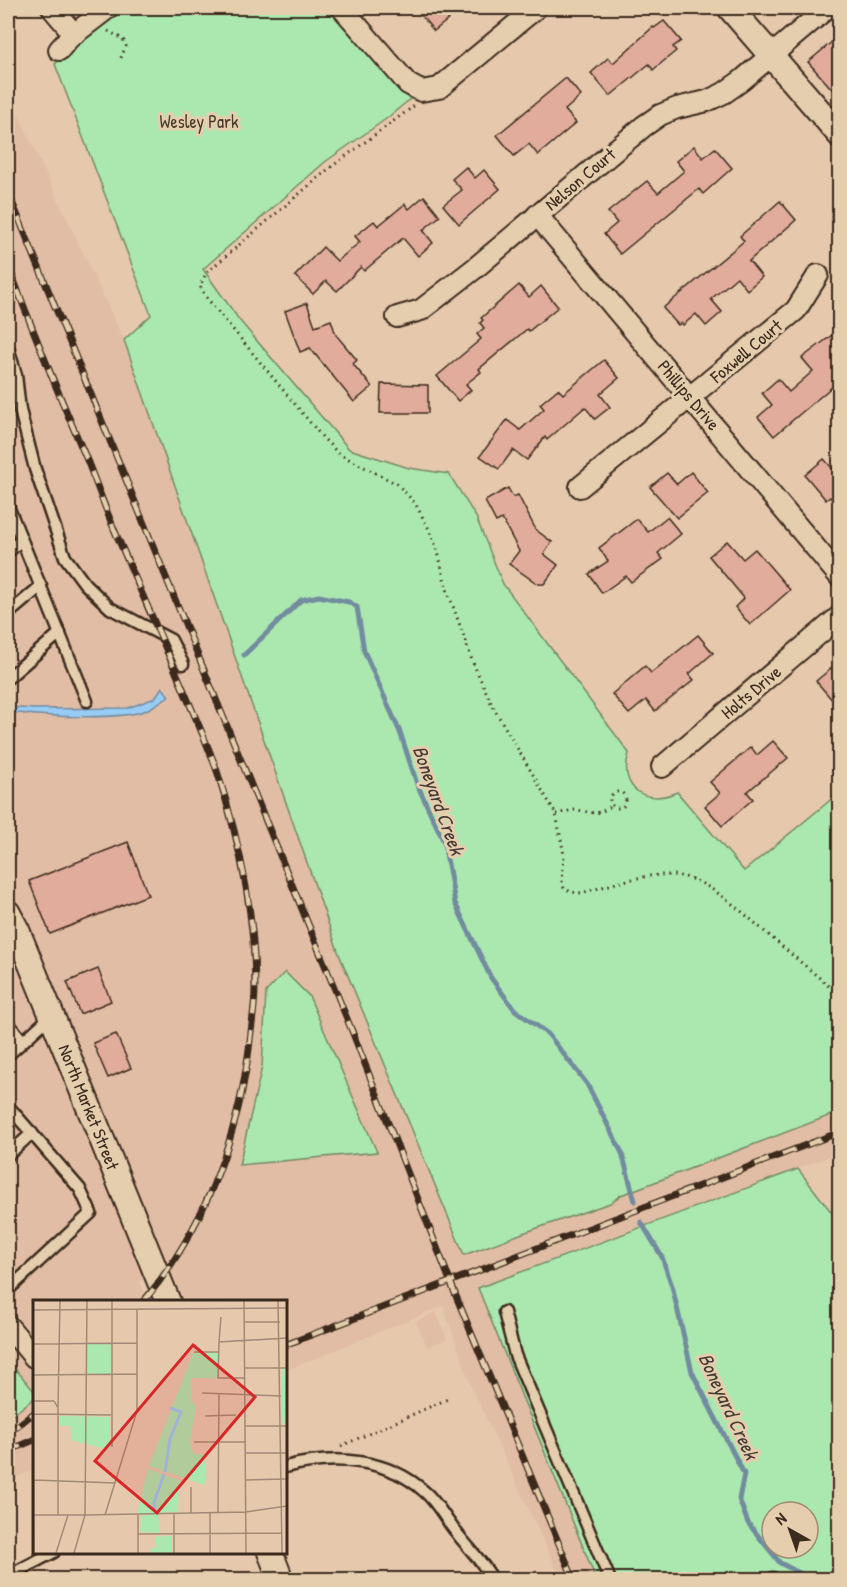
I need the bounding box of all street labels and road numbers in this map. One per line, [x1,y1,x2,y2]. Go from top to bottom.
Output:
street label: Nelson Court [539,141,621,216]
street label: Foxwell Court [704,313,788,389]
street label: Phillips Drive [652,355,726,435]
street label: Holts Drive [716,659,786,725]
street label: North Market Street [52,1041,126,1174]

